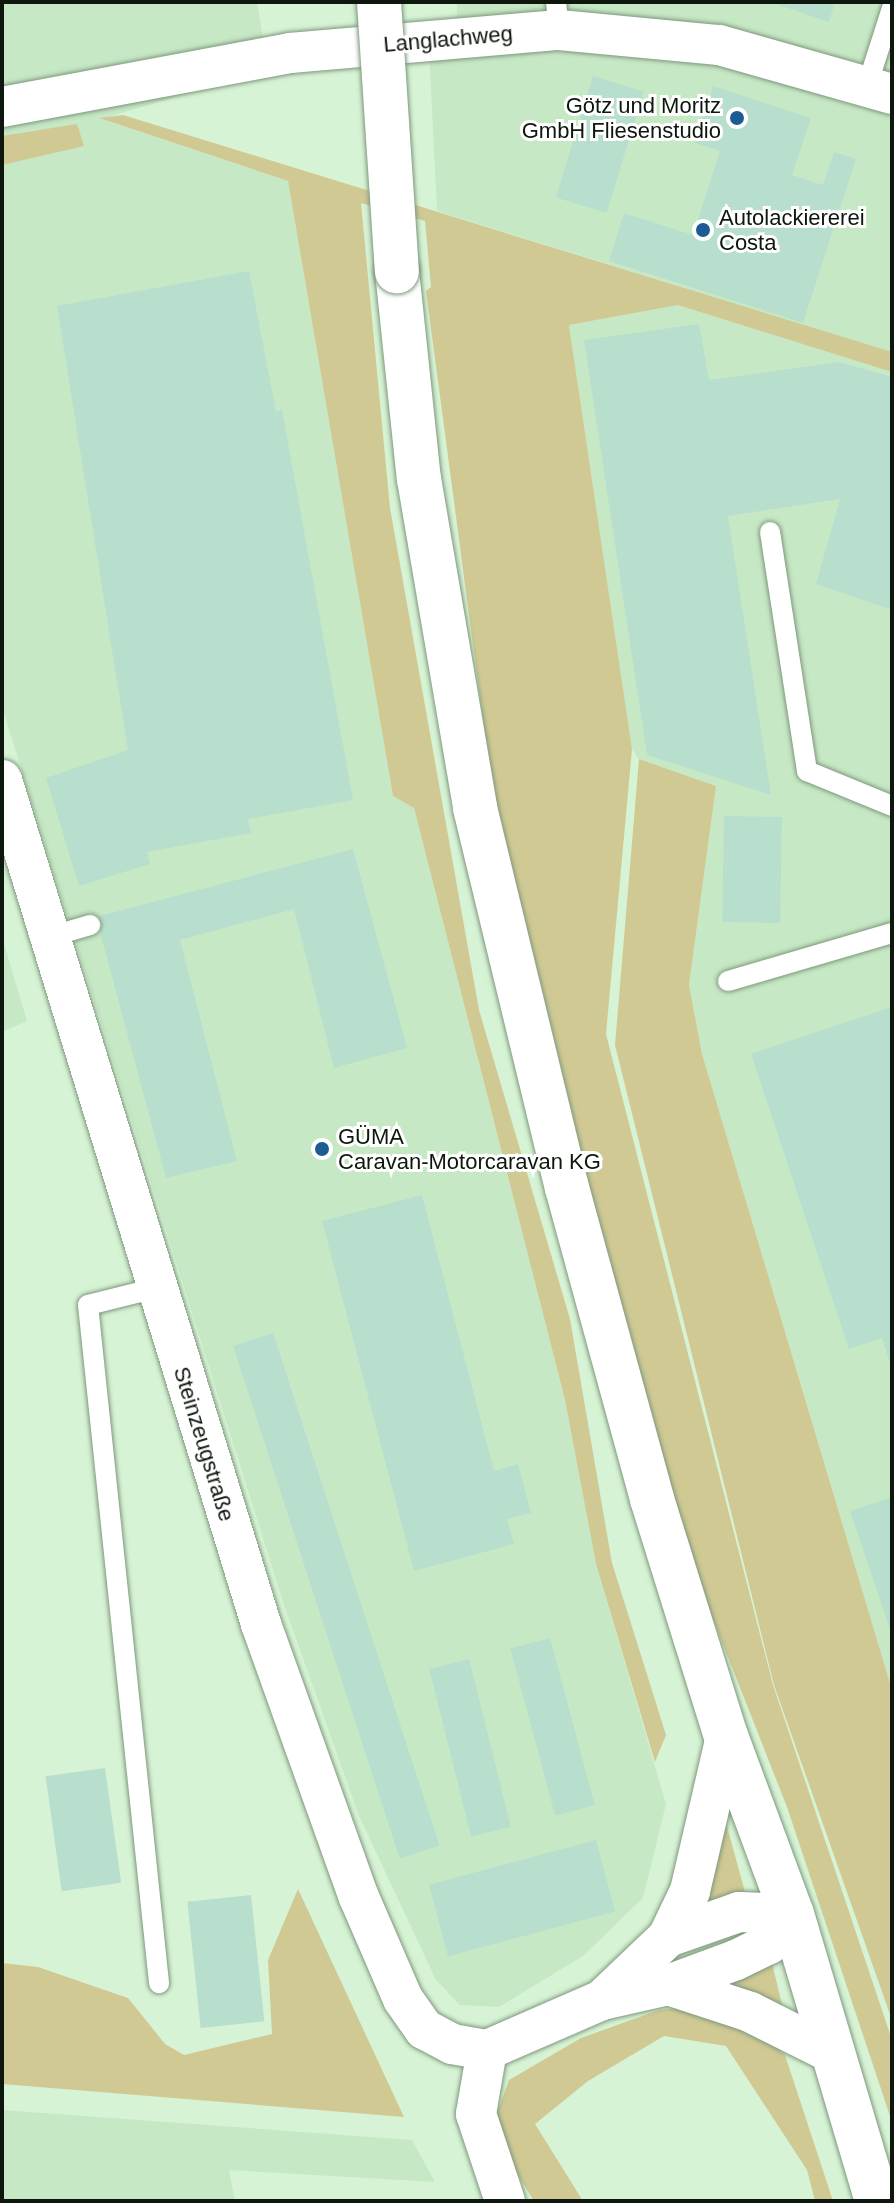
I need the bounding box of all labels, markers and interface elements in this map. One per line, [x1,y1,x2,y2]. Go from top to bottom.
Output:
street label: Langlachweg [382,20,514,58]
place label: Götz und Moritz GmbH Fliesenstudio [522,92,721,144]
marker: Götz und Moritz GmbH Fliesenstudio [728,109,746,127]
place label: Autolackiererei Costa [719,204,865,256]
marker: Autolackiererei Costa [694,221,712,239]
place label: GÜMA Caravan-Motorcaravan KG [338,1123,601,1174]
marker: GÜMA Caravan-Motorcaravan KG [313,1140,331,1158]
street label: Steinzeugstraße [168,1364,240,1524]

